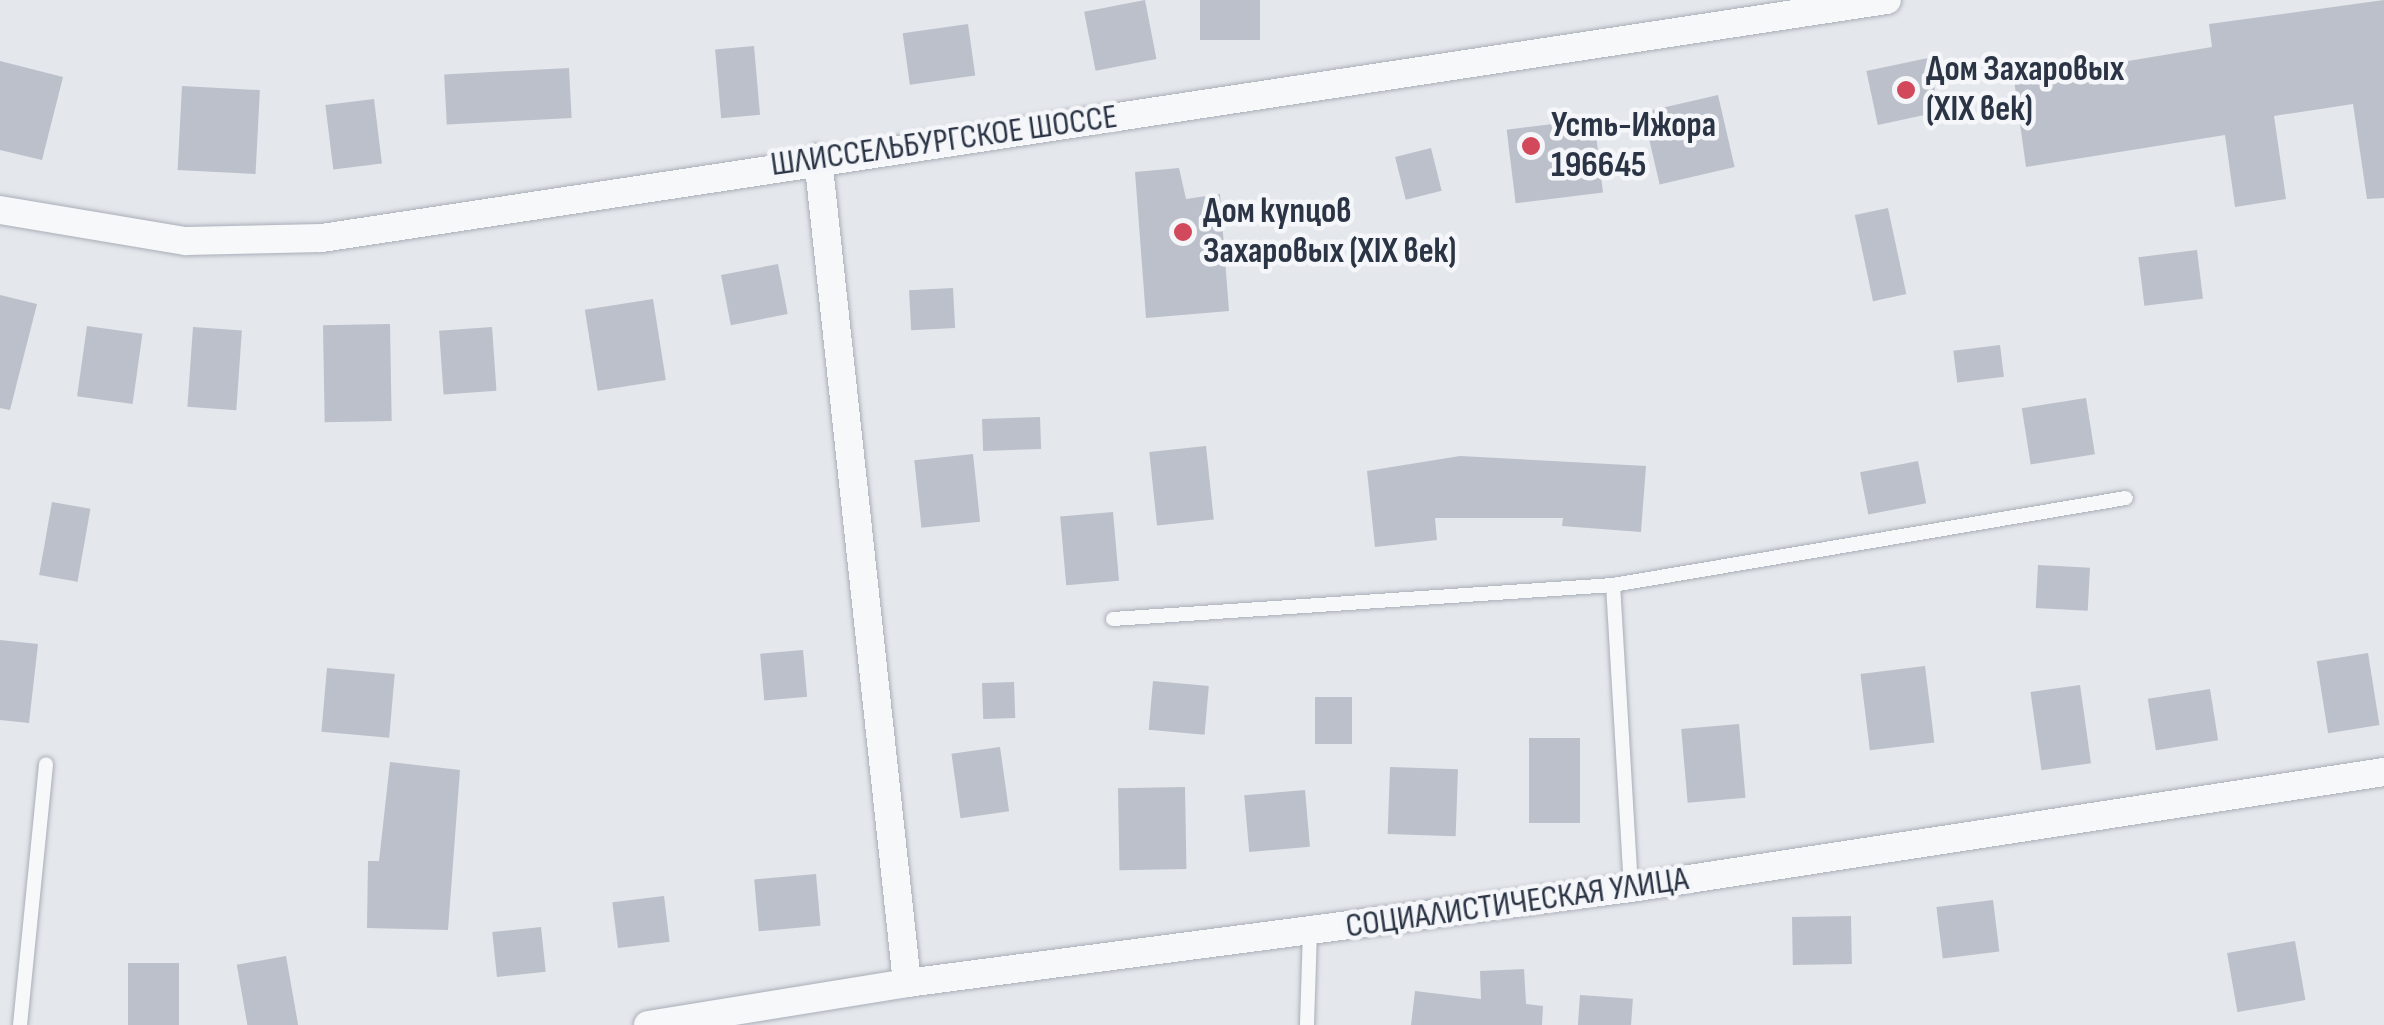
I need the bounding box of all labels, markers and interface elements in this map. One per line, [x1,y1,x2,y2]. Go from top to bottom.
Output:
place label: Дом Захаровых (XIX век) [1926,49,2124,131]
marker: Дом Захаровых (XIX век) [1895,79,1917,101]
street label: ШЛИССЕЛЬБУРГСКОЕ ШОССЕ [768,96,1120,186]
place label: Усть-Ижора 196645 [1551,105,1716,187]
marker: Усть-Ижора 196645 [1520,135,1542,157]
place label: Дом купцов Захаровых (XIX век) [1203,191,1457,273]
marker: Дом купцов Захаровых (XIX век) [1172,221,1194,243]
street label: СОЦИАЛИСТИЧЕСКАЯ УЛИЦА [1343,858,1691,948]

